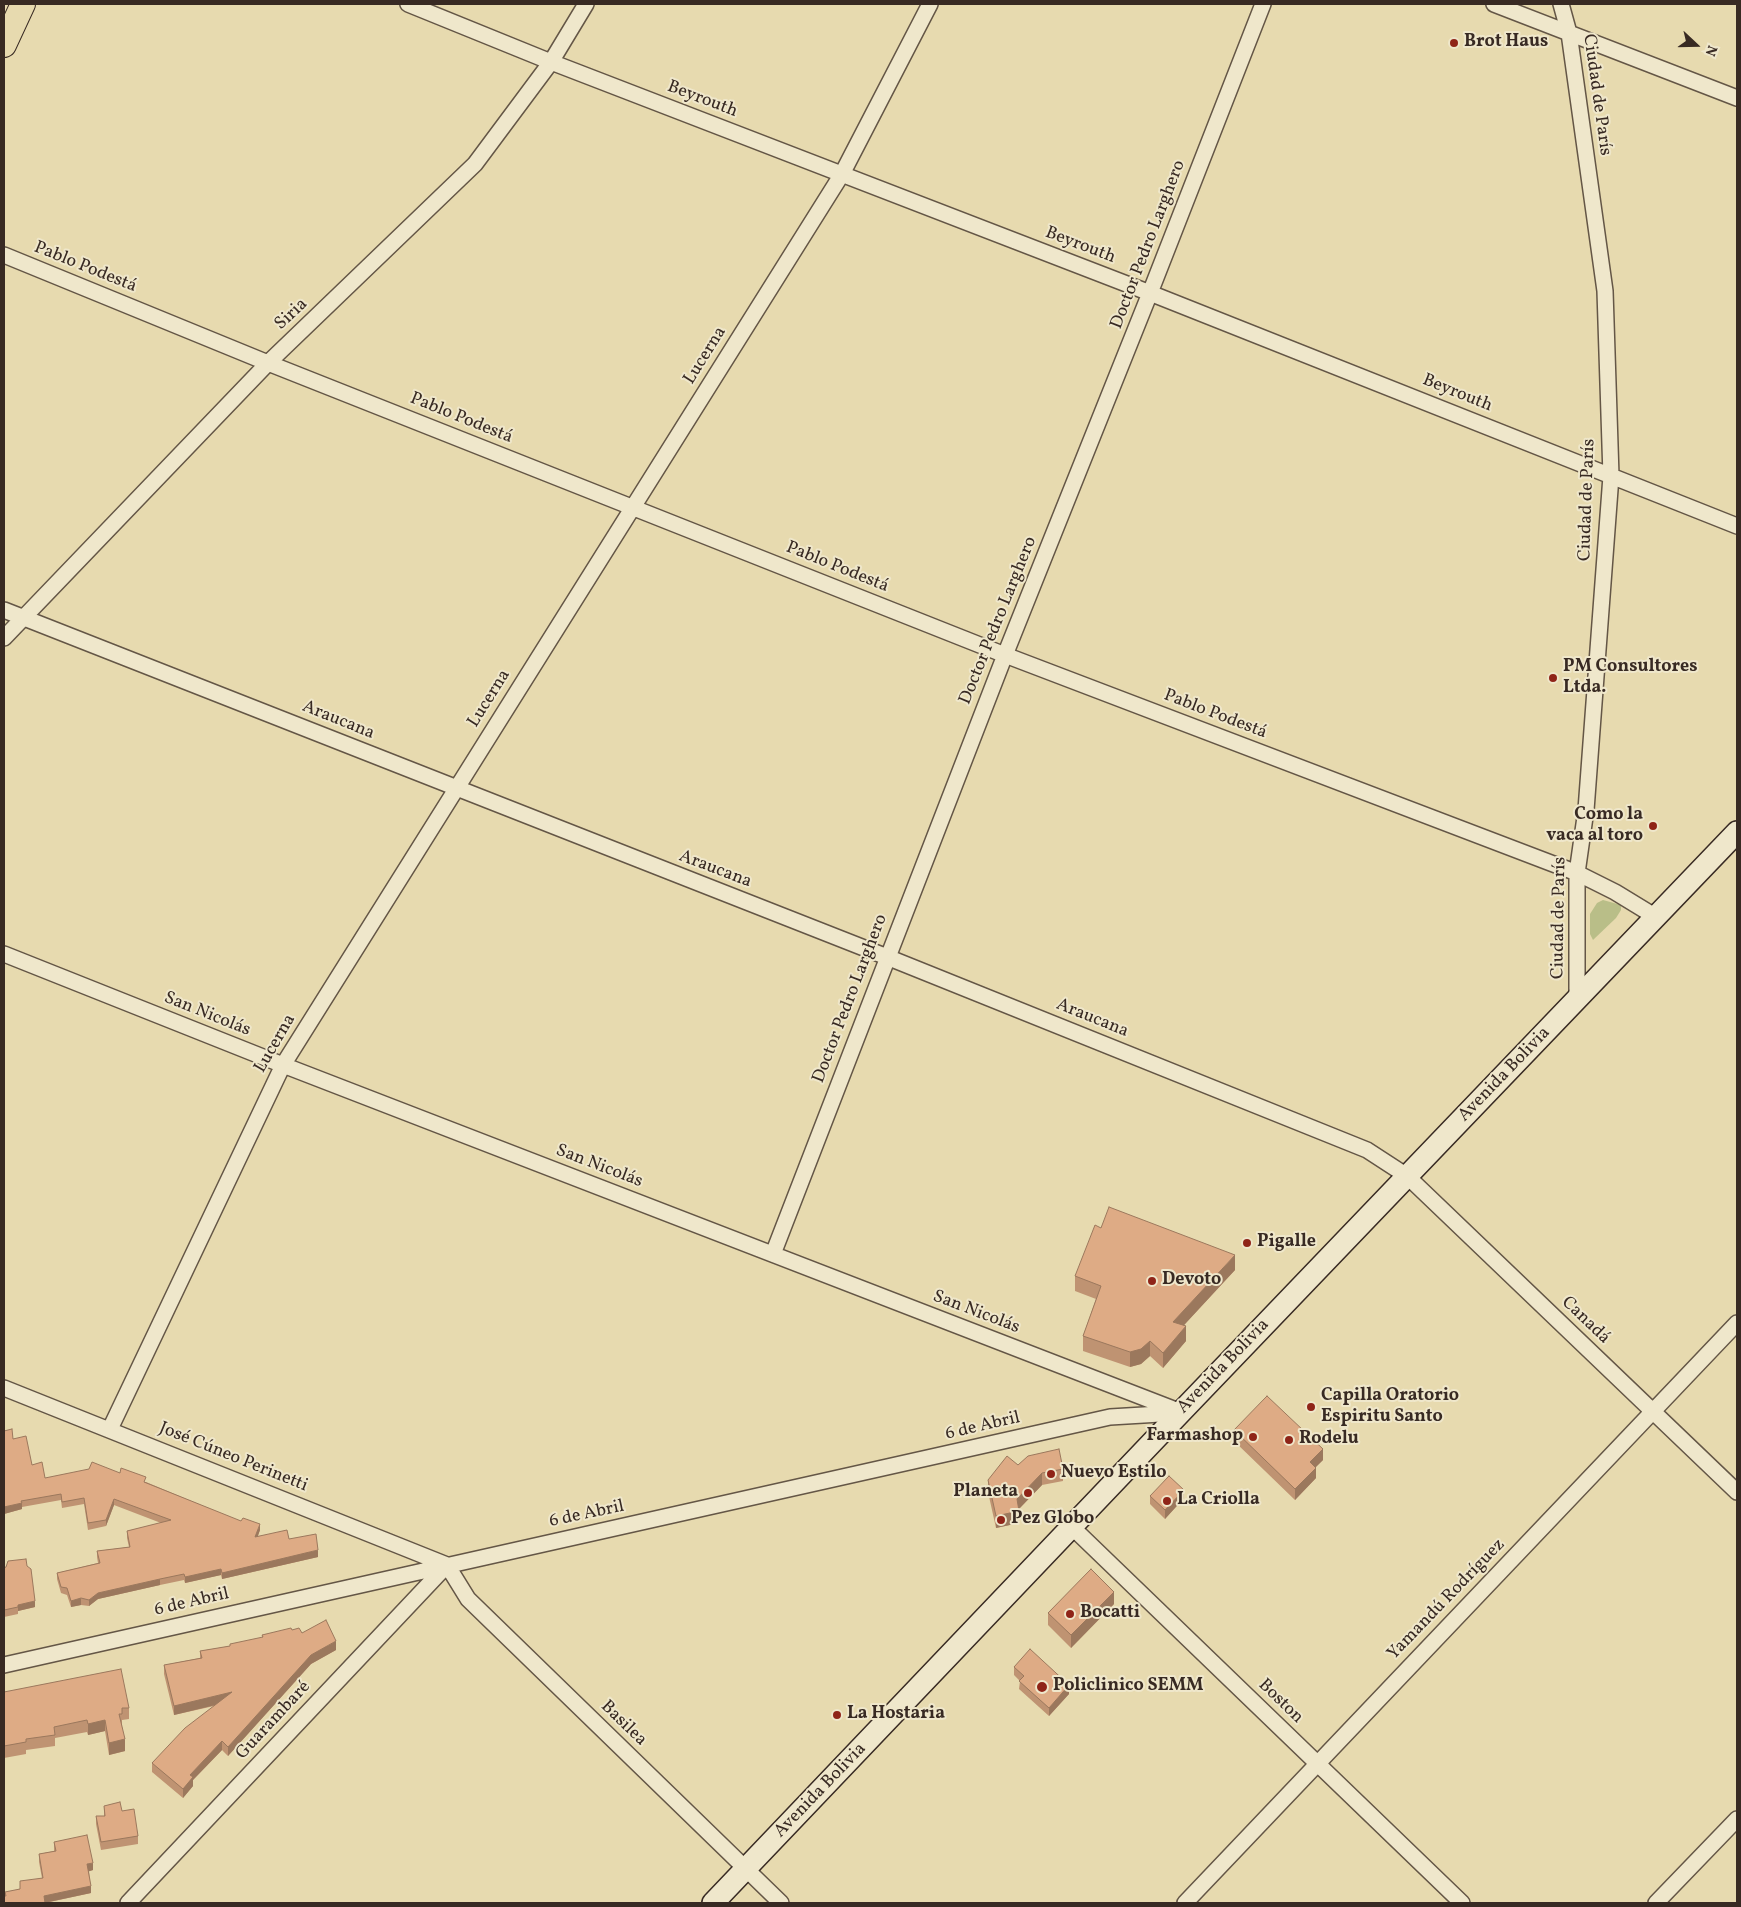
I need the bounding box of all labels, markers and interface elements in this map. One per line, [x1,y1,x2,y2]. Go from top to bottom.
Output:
north arrow [1671,20,1721,70]
place label: Brot Haus [1464,32,1548,54]
street label: Ciudad de París [1577,33,1615,157]
marker: Brot Haus [1448,37,1460,49]
text: N [1700,42,1721,59]
street label: Beyrouth [664,77,740,123]
street label: Doctor Pedro Larghero [1107,157,1191,333]
street label: Beyrouth [1042,223,1118,269]
street label: Pablo Podestá [30,238,140,298]
street label: Siria [271,294,313,336]
street label: Lucerna [680,323,732,389]
street label: Beyrouth [1419,370,1495,418]
street label: Pablo Podestá [406,389,516,449]
street label: Ciudad de París [1575,438,1601,562]
street label: Doctor Pedro Larghero [955,534,1043,708]
street label: Pablo Podestá [782,538,892,598]
place label: PM Consultores Ltda. [1563,657,1697,700]
street label: Lucerna [464,666,516,732]
marker: PM Consultores Ltda. [1547,672,1559,684]
street label: Pablo Podestá [1160,685,1270,745]
street label: Araucana [299,697,377,745]
place label: Como la vaca al toro [1546,805,1643,848]
marker: Como la vaca al toro [1647,820,1659,832]
street label: Araucana [676,846,754,894]
street label: Ciudad de París [1548,857,1572,979]
street label: Doctor Pedro Larghero [809,911,893,1087]
street label: San Nicolás [161,988,253,1042]
street label: Araucana [1053,995,1131,1043]
street label: Lucerna [251,1011,301,1077]
street label: Avenida Bolivia [1454,1023,1556,1127]
street label: San Nicolás [552,1141,646,1193]
place label: Pigalle [1257,1232,1316,1254]
marker: Pigalle [1241,1237,1253,1249]
place label: Devoto [1162,1270,1221,1292]
marker: Devoto [1146,1275,1158,1287]
street label: San Nicolás [929,1287,1023,1339]
street label: Canadá [1556,1293,1614,1349]
street label: Avenida Bolivia [1173,1315,1275,1419]
place label: Capilla Oratorio Espiritu Santo [1321,1386,1459,1428]
marker: Capilla Oratorio Espiritu Santo [1305,1401,1317,1413]
street label: 6 de Abril [944,1408,1022,1446]
street label: José Cúneo Perinetti [156,1418,310,1498]
place label: Farmashop [1147,1426,1243,1448]
place label: Rodelu [1299,1429,1359,1451]
marker: Farmashop [1247,1431,1259,1443]
marker: Rodelu [1283,1434,1295,1446]
place label: Nuevo Estilo [1061,1463,1167,1485]
marker: Nuevo Estilo [1045,1468,1057,1480]
place label: Planeta [953,1482,1018,1504]
marker: Planeta [1022,1487,1034,1499]
place label: La Criolla [1177,1490,1260,1512]
marker: La Criolla [1161,1495,1173,1507]
street label: 6 de Abril [548,1497,626,1533]
place label: Pez Globo [1011,1509,1094,1531]
marker: Pez Globo [995,1514,1007,1526]
street label: Yamandú Rodríguez [1384,1535,1510,1665]
street label: 6 de Abril [153,1584,231,1622]
place label: Bocatti [1080,1603,1140,1625]
marker: Bocatti [1064,1608,1076,1620]
street label: Boston [1253,1675,1307,1729]
place label: Policlinico SEMM [1053,1676,1203,1698]
street label: Guarambaré [232,1677,316,1765]
marker: Policlinico SEMM [1035,1680,1049,1694]
street label: Basilea [595,1697,651,1751]
place label: La Hostaria [847,1704,945,1726]
marker: La Hostaria [831,1709,843,1721]
street label: Avenida Bolivia [770,1739,872,1843]

